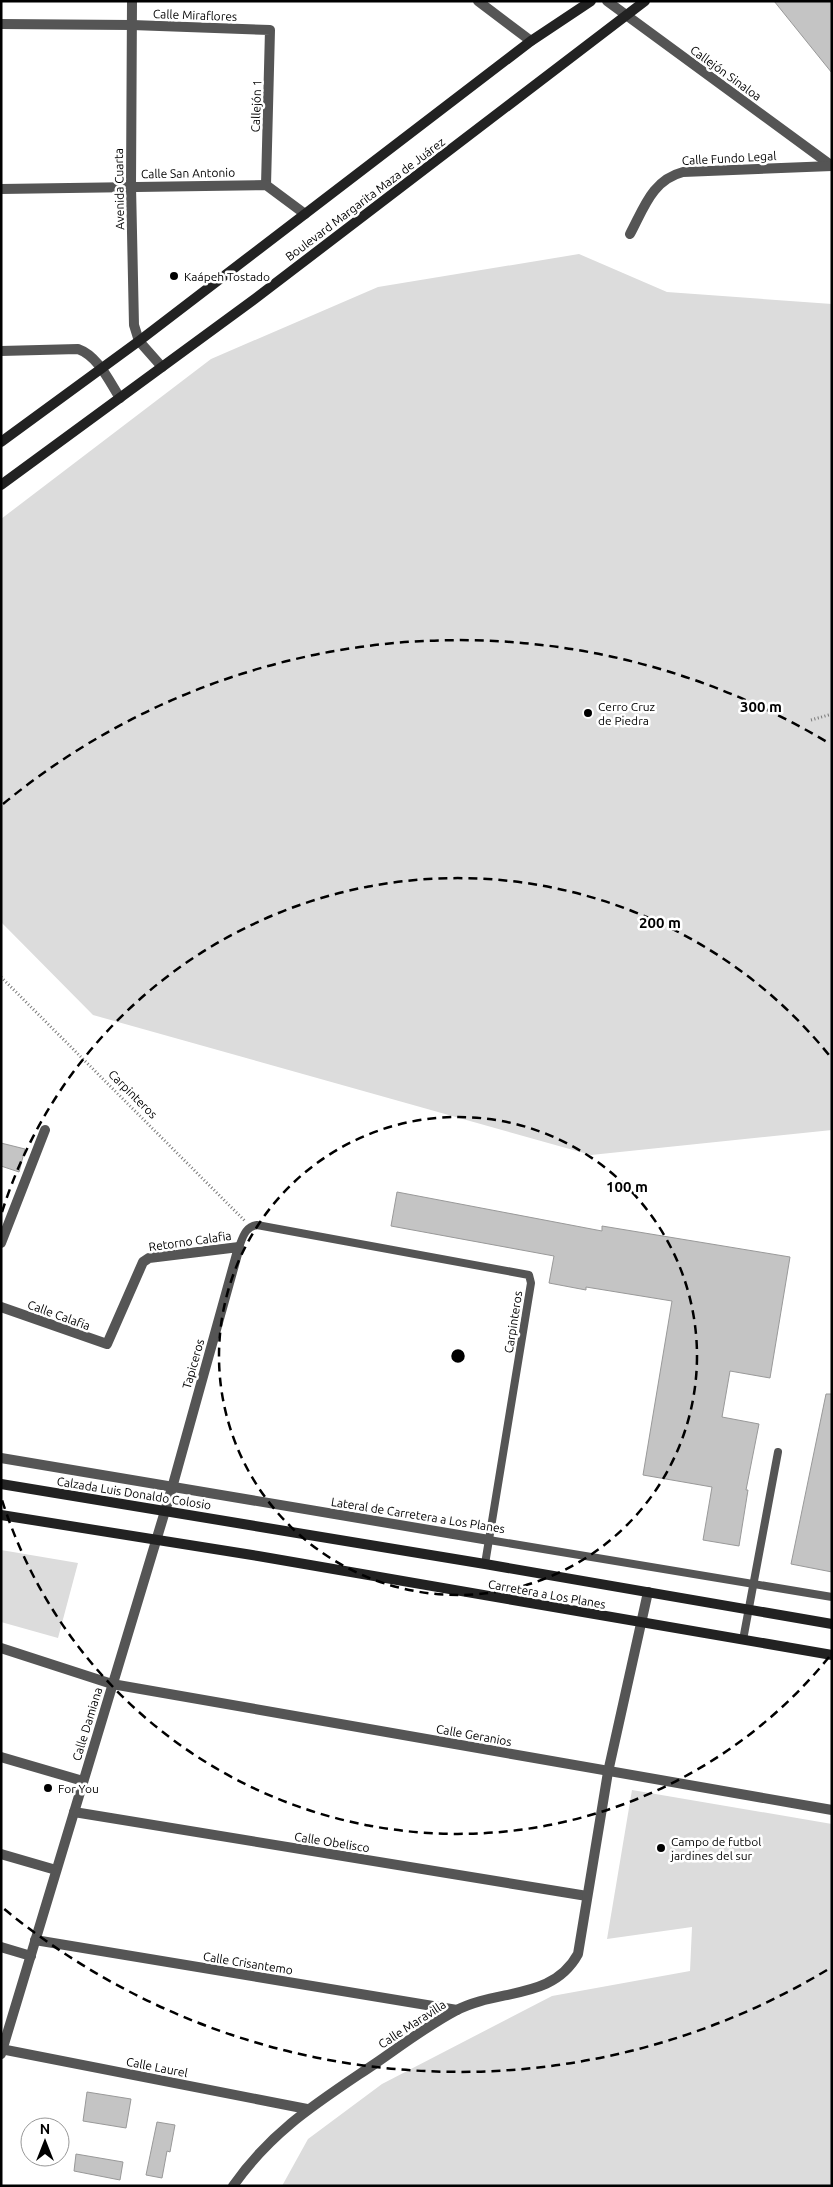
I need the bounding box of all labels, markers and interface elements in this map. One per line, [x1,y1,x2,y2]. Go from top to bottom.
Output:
street label: Calle Miraflores [153,7,237,23]
street label: Callejón Sinaloa [688,43,764,103]
street label: Callejón 1 [249,79,263,133]
street label: Boulevard Margarita Maza de Juárez [283,135,448,263]
street label: Avenida Cuarta [112,148,126,230]
street label: Calle Fundo Legal [681,149,777,167]
street label: Calle San Antonio [141,166,235,180]
marker: Kaápeh Tostado [168,270,180,282]
place label: Kaápeh Tostado [184,270,270,283]
text: 300 m [740,698,782,715]
place label: Cerro Cruz de Piedra [598,700,656,727]
marker: Cerro Cruz de Piedra [582,707,594,719]
text: 200 m [639,914,681,931]
street label: Carpinteros [106,1067,160,1121]
text: 100 m [606,1178,648,1195]
street label: Retorno Calafia [148,1229,232,1253]
street label: Carpinteros [502,1290,524,1354]
street label: Calle Calafia [26,1298,92,1332]
street label: Tapiceros [180,1338,206,1390]
centre of rings [449,1347,467,1365]
street label: Calzada Luis Donaldo Colosio [56,1474,212,1512]
street label: Lateral de Carretera a Los Planes [330,1495,506,1535]
street label: Carretera a Los Planes [487,1577,607,1611]
street label: Calle Damiana [70,1686,104,1762]
street label: Calle Geranios [435,1722,513,1748]
marker: For You [42,1782,54,1794]
place label: For You [58,1782,99,1795]
street label: Calle Obelisco [293,1830,371,1854]
place label: Campo de futbol jardines del sur [670,1835,761,1862]
marker: Campo de futbol jardines del sur [655,1842,667,1854]
street label: Calle Crisantemo [202,1949,294,1977]
street label: Calle Maravilla [376,1997,448,2051]
street label: Calle Laurel [125,2055,189,2079]
north arrow [20,2117,70,2167]
text: N [40,2121,50,2137]

